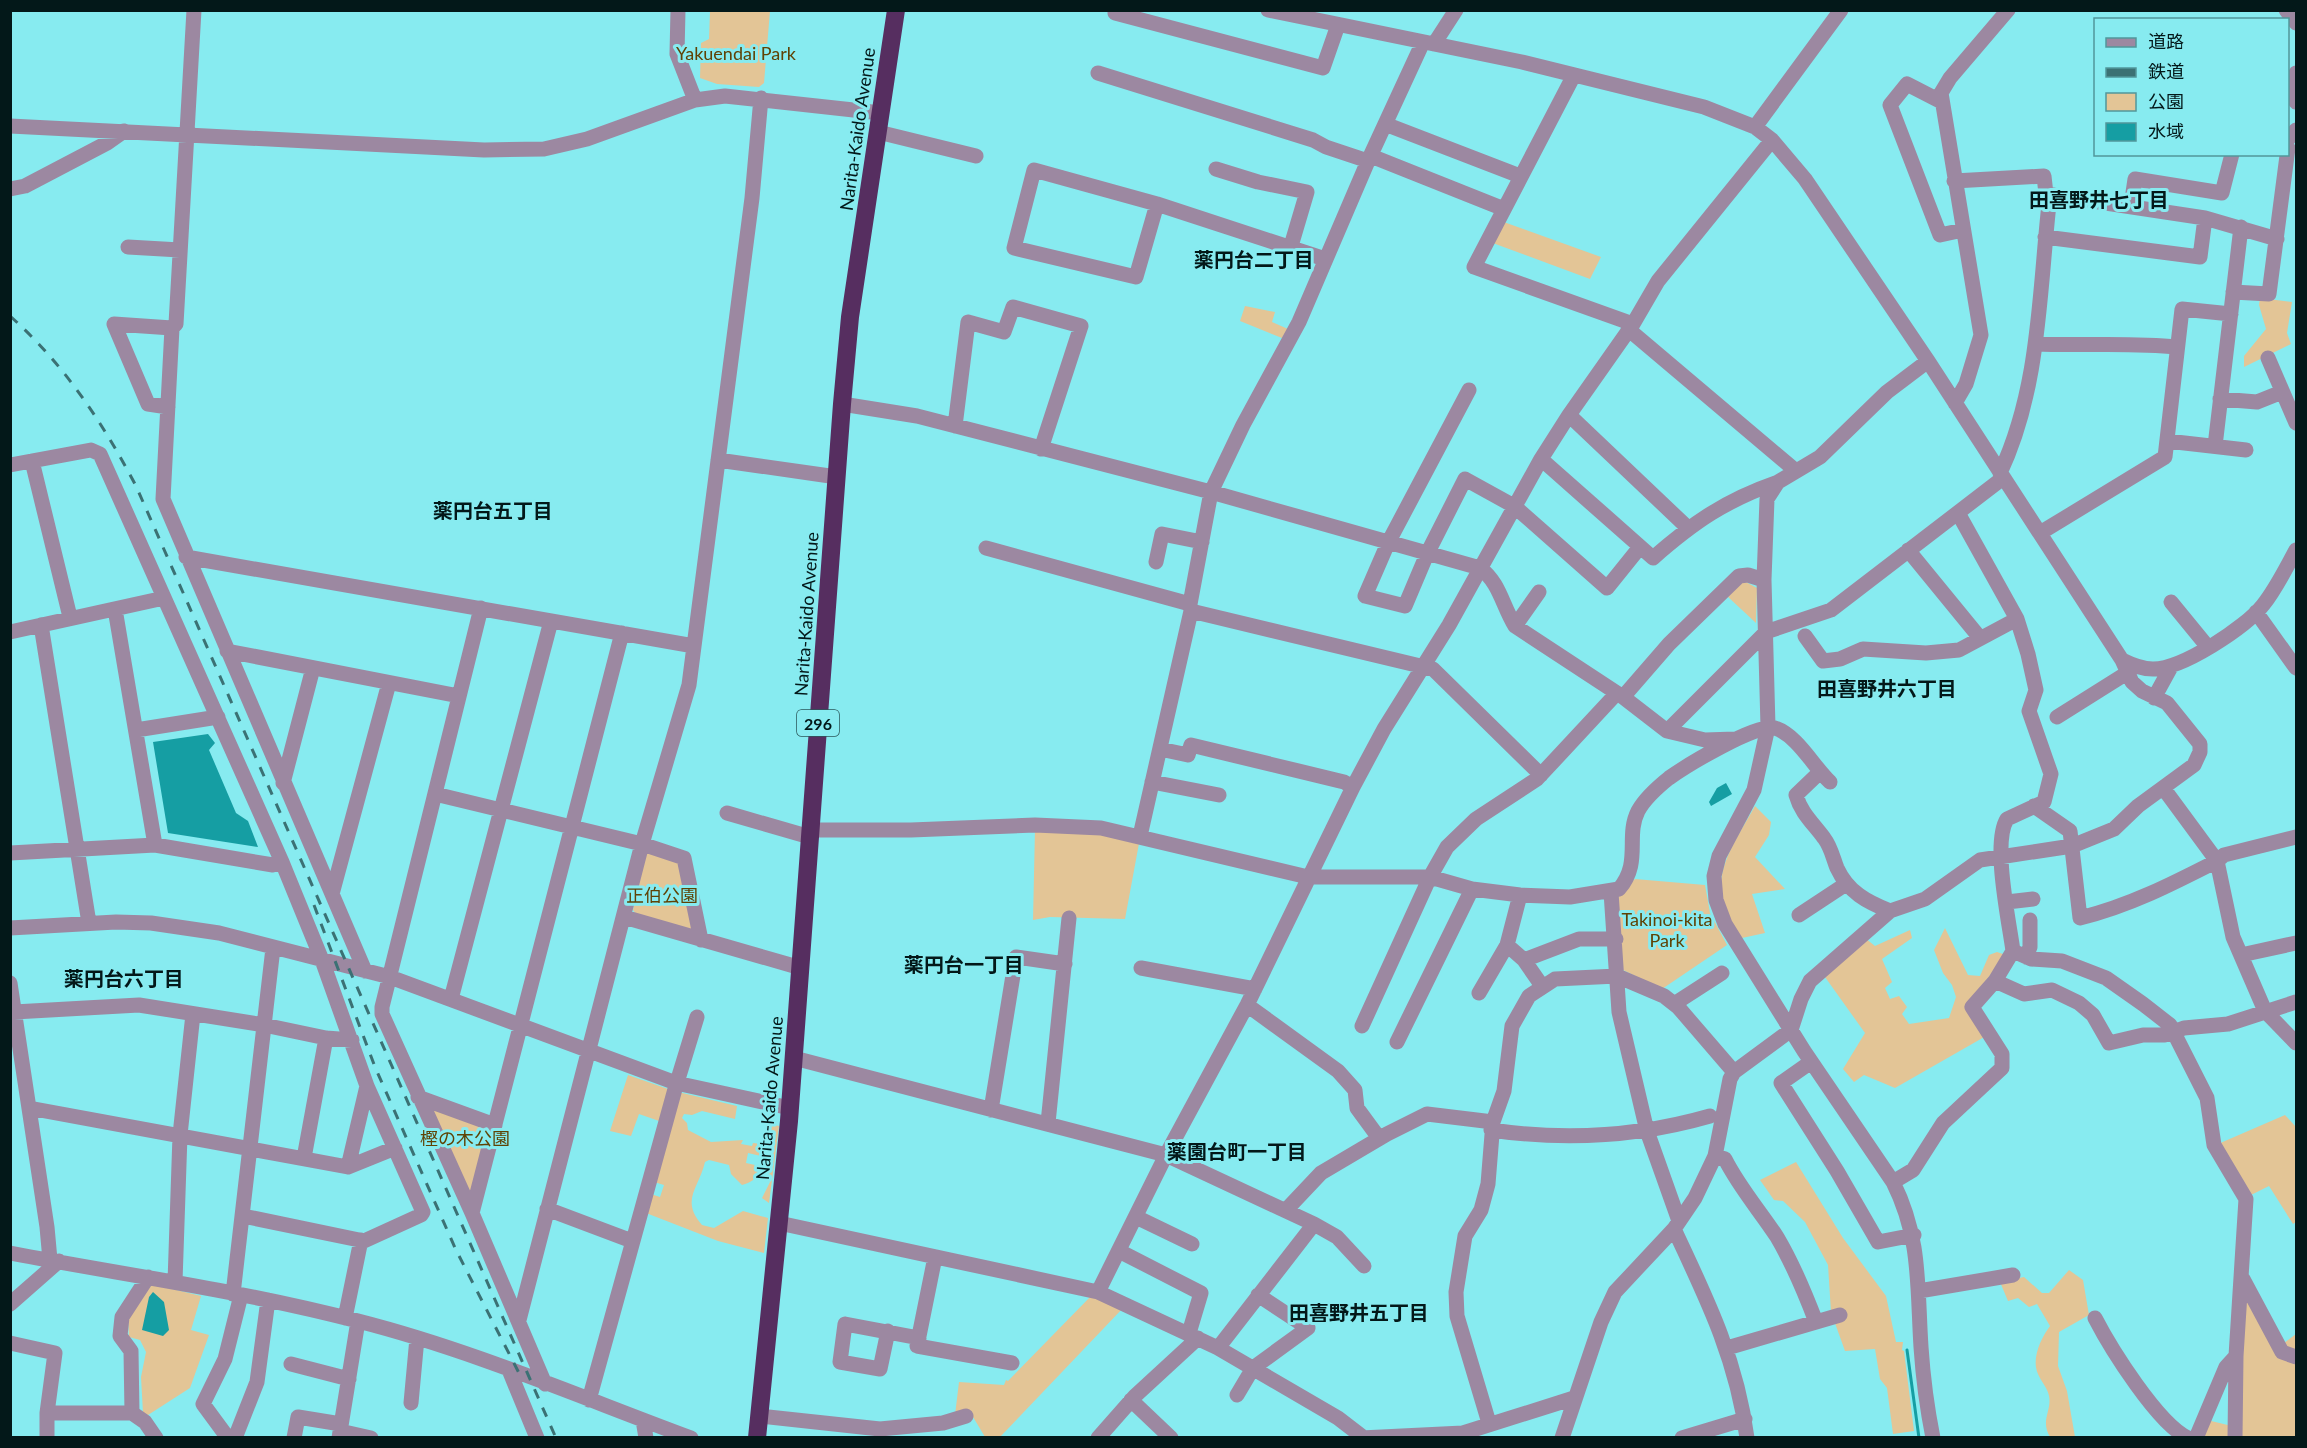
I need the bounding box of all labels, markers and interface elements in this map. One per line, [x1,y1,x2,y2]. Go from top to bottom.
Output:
legend [2094,18,2289,156]
text: 道路 [2148,30,2184,52]
park label: Yakuendai Park [676,42,797,64]
street label: Narita-Kaido Avenue [835,46,879,212]
text: 鉄道 [2148,60,2184,82]
text: 公園 [2148,90,2184,112]
text: 水域 [2148,120,2184,142]
district label: 田喜野井七丁目 [2029,187,2169,211]
district label: 薬円台二丁目 [1194,247,1314,271]
district label: 薬円台五丁目 [433,498,553,522]
street label: Narita-Kaido Avenue [789,531,823,697]
district label: 田喜野井六丁目 [1817,676,1957,700]
road number: 296 [797,710,839,736]
park label: 正伯公園 [626,884,698,906]
park label: Takinoi-kita Park [1621,908,1713,951]
district label: 薬円台一丁目 [904,952,1024,976]
district label: 薬円台六丁目 [64,966,184,990]
street label: Narita-Kaido Avenue [751,1015,787,1181]
park label: 樫の木公園 [420,1127,510,1149]
district label: 薬園台町一丁目 [1167,1139,1307,1163]
district label: 田喜野井五丁目 [1289,1300,1429,1324]

